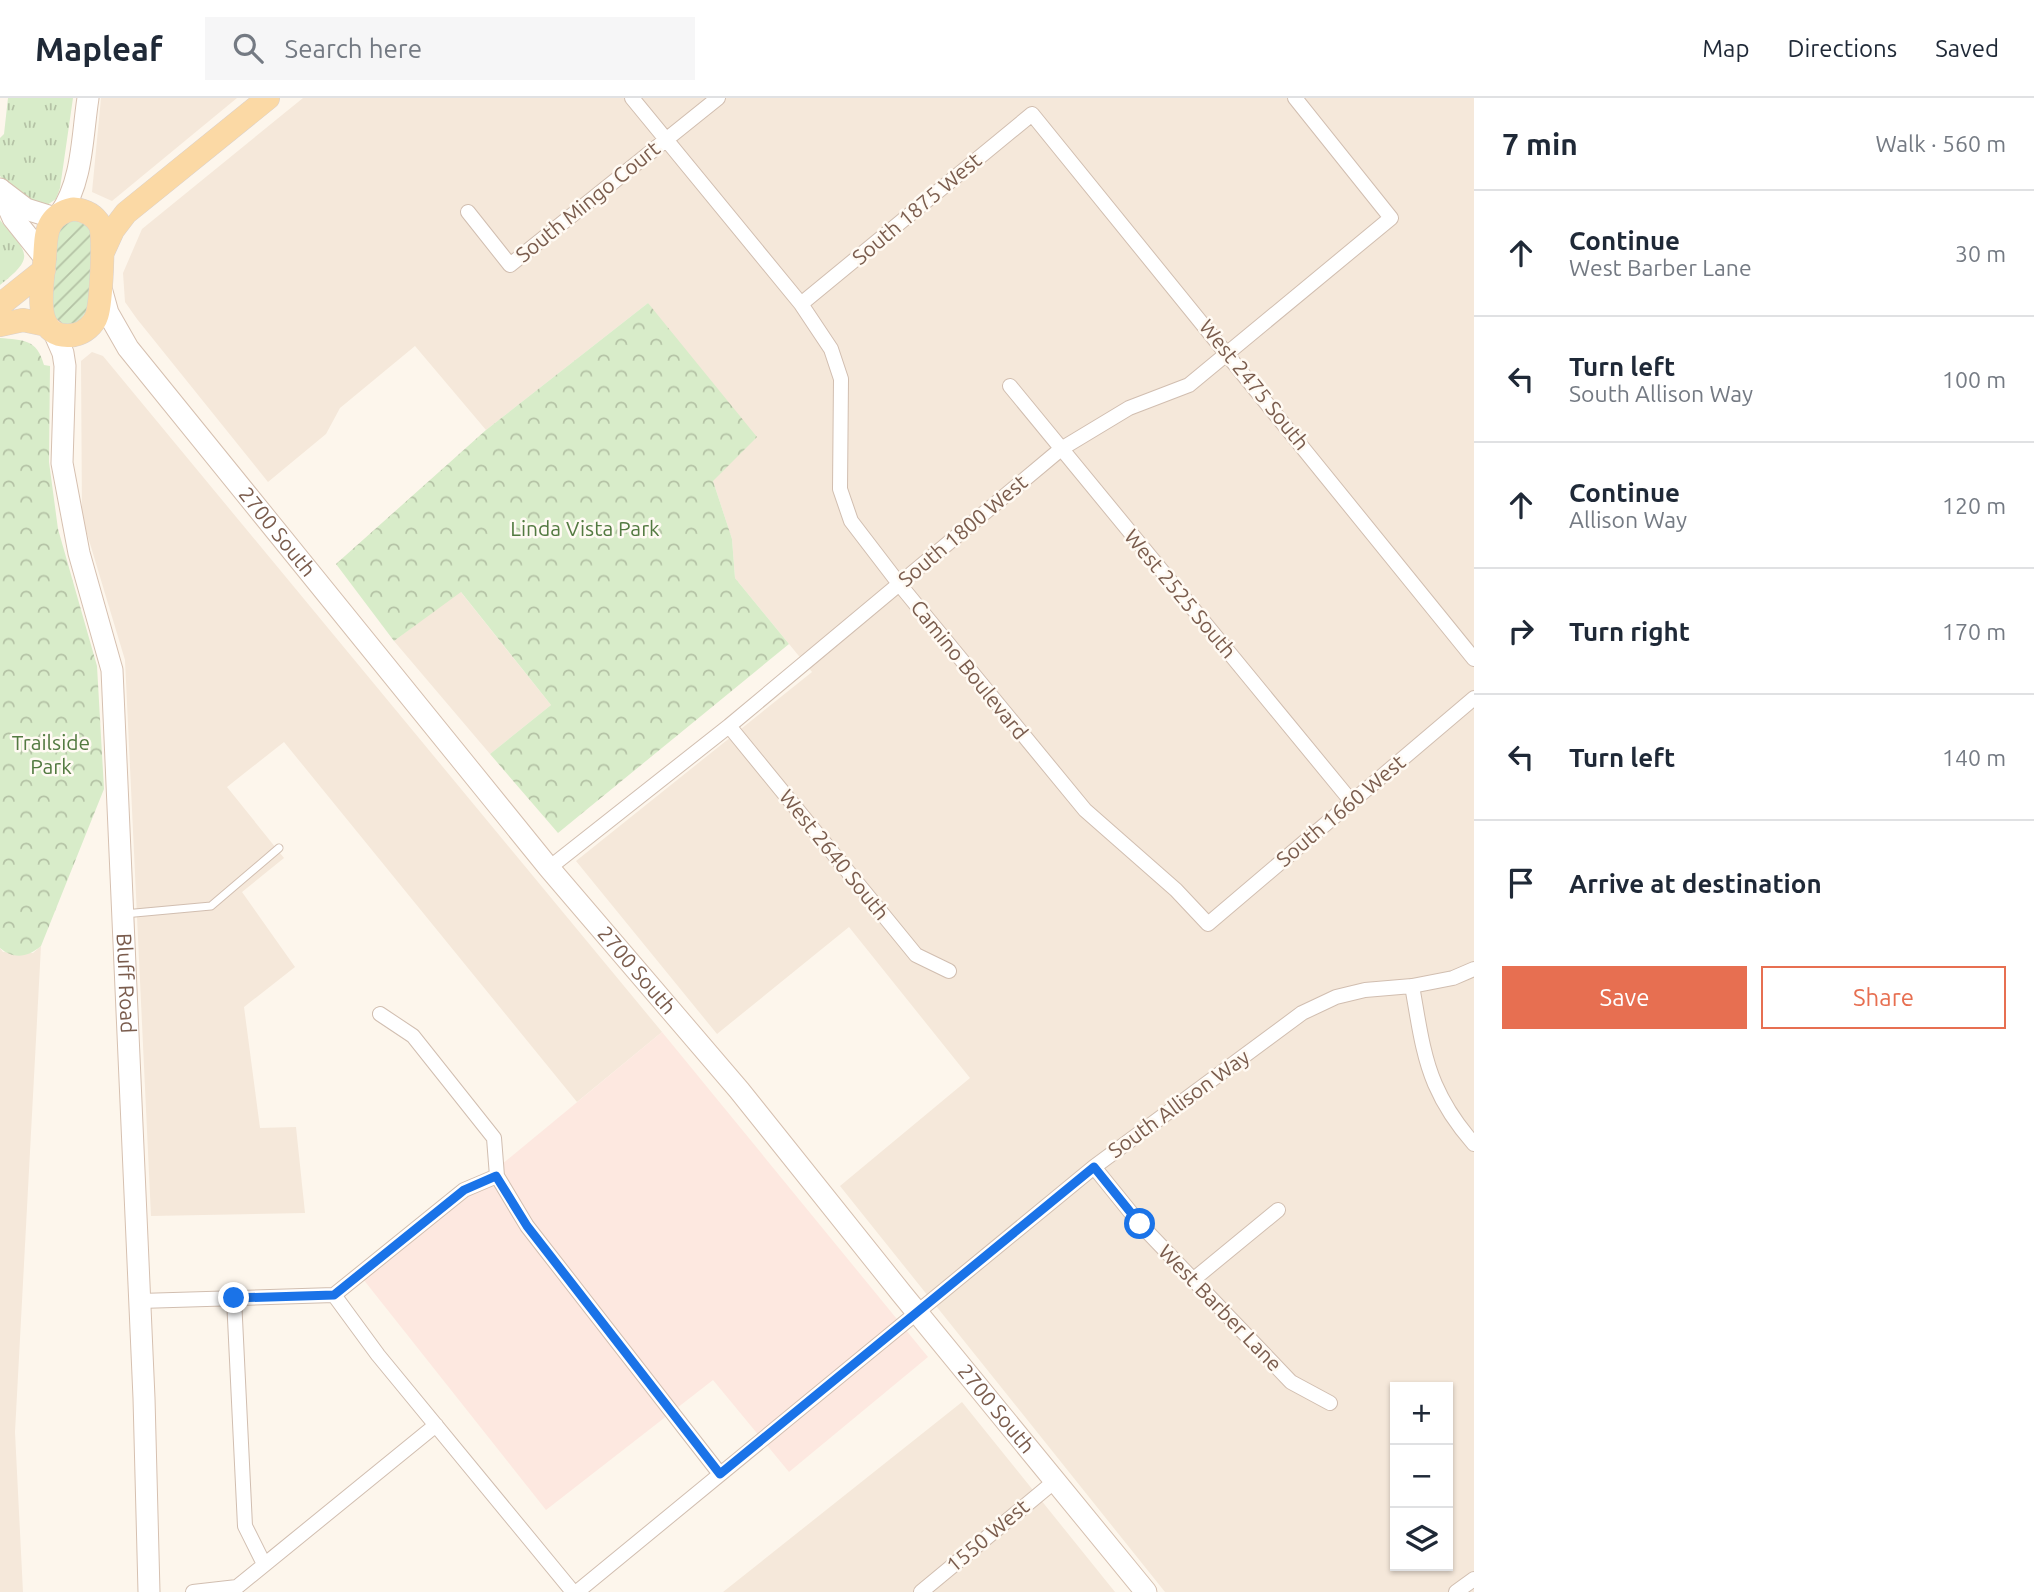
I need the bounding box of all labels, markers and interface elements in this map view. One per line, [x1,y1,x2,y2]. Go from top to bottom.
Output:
search box [205,17,695,80]
icon: search [229,29,267,67]
text: Mapleaf [35,30,163,67]
text: Search here [285,34,422,63]
text: Map [1702,35,1749,62]
text: Directions [1787,35,1897,62]
text: Saved [1935,35,1999,62]
text: 7 min [1502,127,1578,161]
text: Walk · 560 m [1875,131,2006,156]
street label: South Mingo Court [511,136,664,267]
street label: South 1875 West [847,147,986,269]
text: Continue [1569,226,1680,255]
icon: ahead [1502,234,1540,272]
text: 30 m [1955,241,2006,266]
text: West Barber Lane [1569,255,1752,280]
street label: West 2475 South [1195,314,1315,454]
text: Turn left [1569,352,1675,381]
icon: left [1502,360,1540,398]
text: 100 m [1942,367,2006,392]
text: South Allison Way [1569,381,1753,406]
street label: South 1800 West [893,469,1032,591]
text: Continue [1569,478,1680,507]
street label: 2700 South [234,482,321,581]
icon: ahead [1502,486,1540,524]
text: 120 m [1942,493,2006,518]
text: Allison Way [1569,507,1687,532]
park label: Linda Vista Park [510,516,660,540]
street label: West 2525 South [1120,524,1242,663]
street label: Camino Boulevard [906,595,1033,744]
icon: right [1502,612,1540,650]
text: Turn right [1569,617,1690,646]
text: 170 m [1942,619,2006,644]
park label: Trailside Park [12,730,90,778]
icon: left [1502,738,1540,776]
text: Turn left [1569,743,1675,772]
text: 140 m [1942,745,2006,770]
street label: South 1660 West [1271,749,1410,871]
street label: West 2640 South [775,784,895,924]
icon: arrive [1502,864,1540,902]
text: Arrive at destination [1569,869,1822,898]
street label: 2700 South [593,921,681,1018]
street label: Bluff Road [113,933,141,1034]
button: Save [1502,966,1747,1029]
button: Share [1761,966,2006,1029]
street label: South Allison Way [1103,1044,1254,1162]
route start [1124,1208,1155,1239]
street label: West Barber Lane [1154,1239,1287,1376]
route end [218,1282,249,1313]
street label: 2700 South [953,1359,1040,1457]
map controls [1390,1382,1453,1571]
button: + [1390,1382,1453,1445]
button: − [1390,1445,1453,1508]
street label: 1550 West [941,1494,1033,1577]
button: layers [1390,1508,1453,1571]

